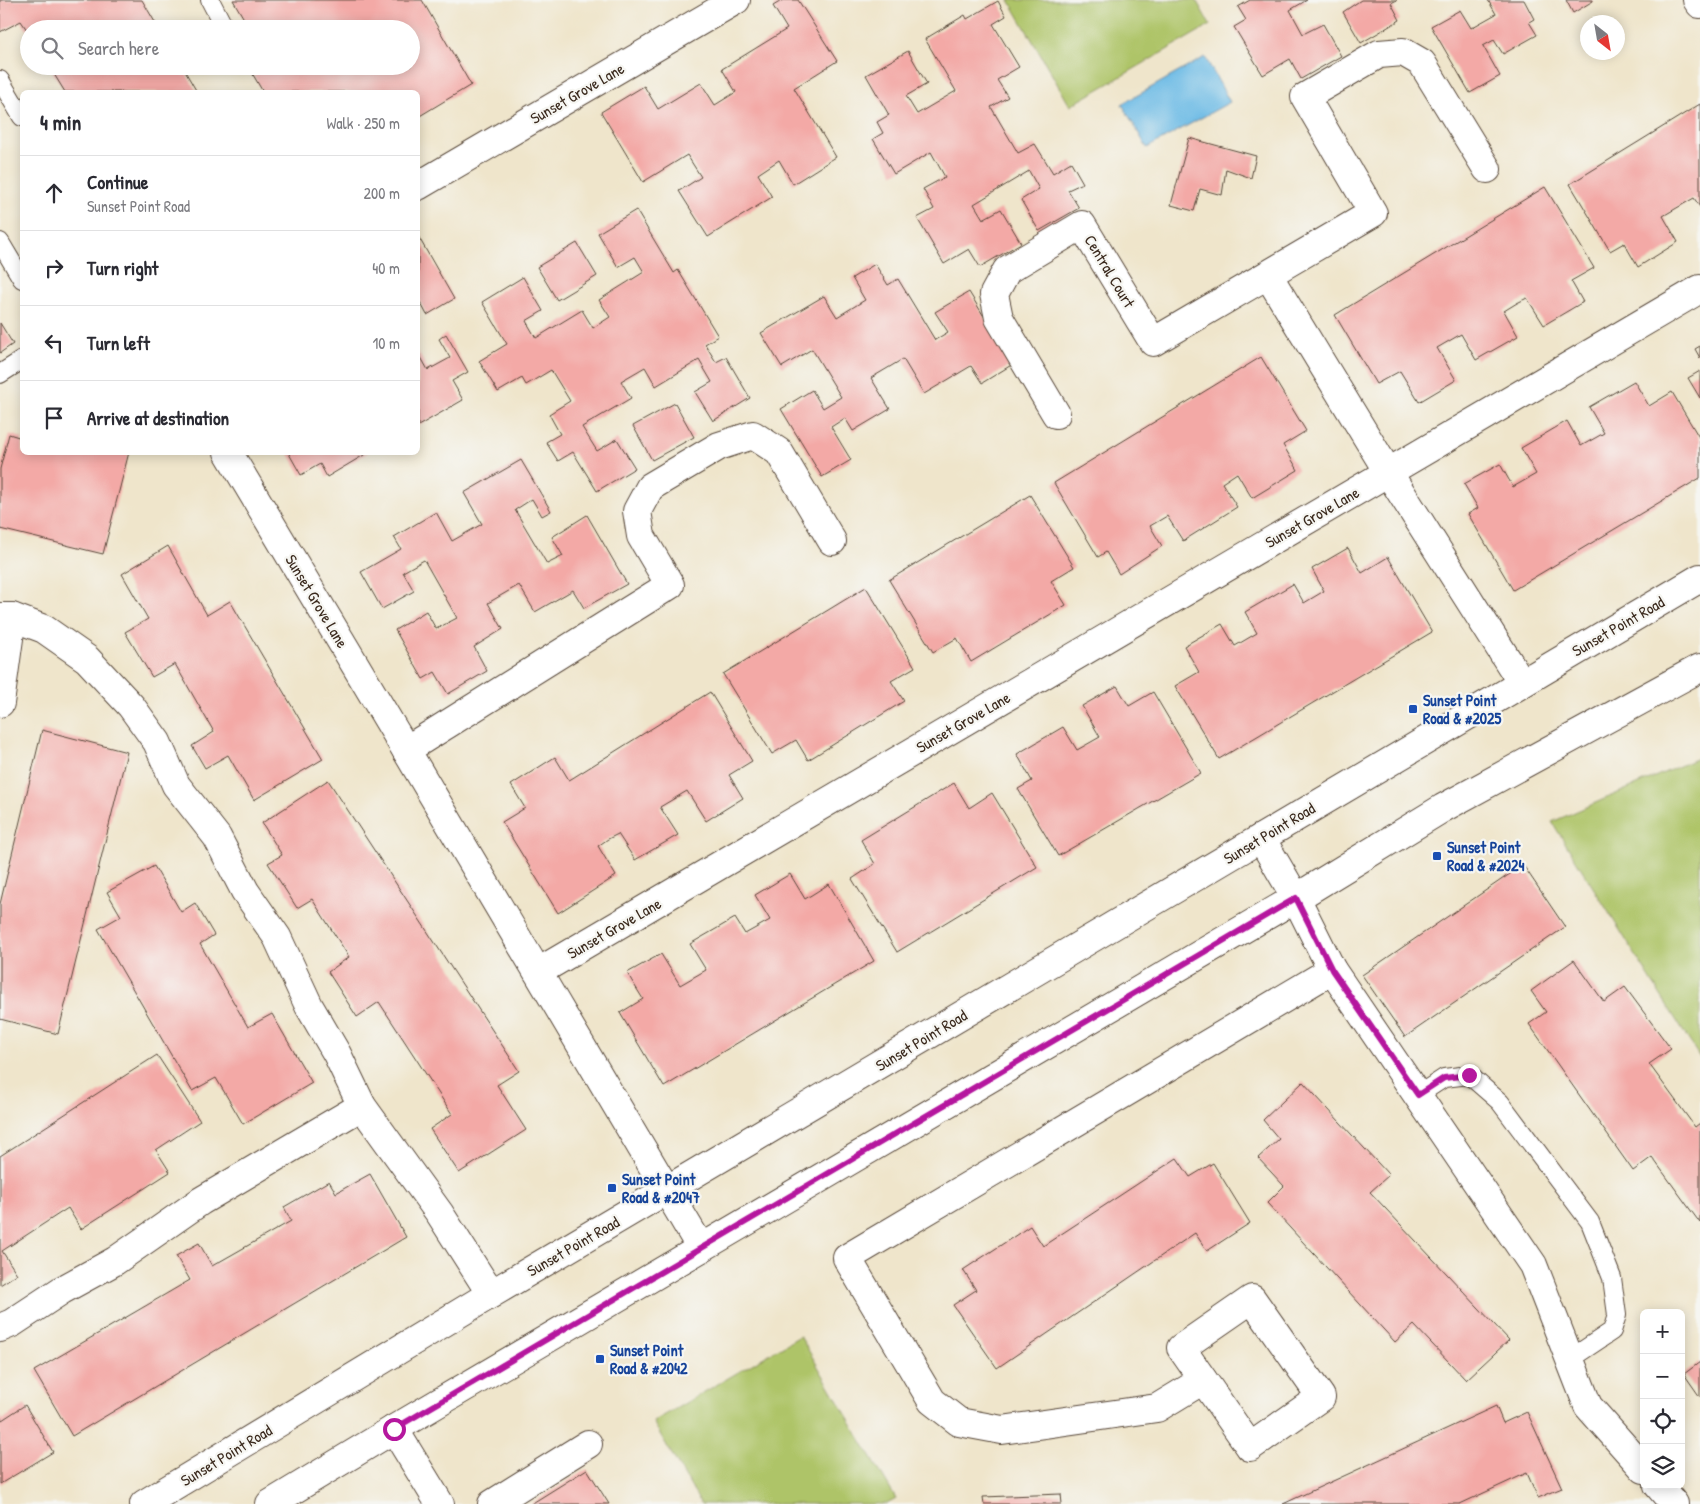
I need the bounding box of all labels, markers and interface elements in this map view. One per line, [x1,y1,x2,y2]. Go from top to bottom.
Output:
north arrow [1580,15,1625,60]
search box [20,20,420,75]
icon: search [38,34,66,62]
text: Search here [78,35,159,61]
street label: Sunset Grove Lane [526,57,629,129]
text: 4 min [40,108,81,137]
text: Walk · 250 m [326,112,400,134]
text: Continue [87,169,148,195]
icon: ahead [40,179,68,207]
text: 200 m [364,182,400,204]
text: Sunset Point Road [87,195,190,217]
street label: Central Court [1080,230,1141,312]
icon: right [40,254,68,282]
text: Turn right [87,255,158,281]
text: 40 m [372,257,400,279]
icon: left [40,329,68,357]
text: Turn left [87,330,150,356]
text: 10 m [372,332,400,354]
icon: arrive [40,404,68,432]
text: Arrive at destination [87,405,229,431]
street label: Sunset Grove Lane [1261,481,1364,553]
street label: Sunset Grove Lane [280,550,354,652]
street label: Sunset Point Road [1568,591,1668,661]
street label: Sunset Grove Lane [912,686,1015,758]
place label: Sunset Point Road & #2025 [1423,689,1502,729]
marker: Sunset Point Road & #2025 [1407,703,1419,715]
street label: Sunset Point Road [1219,797,1319,869]
place label: Sunset Point Road & #2024 [1447,836,1525,876]
marker: Sunset Point Road & #2024 [1431,850,1443,862]
street label: Sunset Grove Lane [563,892,666,964]
street label: Sunset Point Road [871,1004,971,1076]
route end [1458,1064,1481,1087]
place label: Sunset Point Road & #2047 [622,1168,700,1208]
marker: Sunset Point Road & #2047 [606,1182,618,1194]
street label: Sunset Point Road [523,1211,623,1281]
map controls [1640,1309,1685,1489]
button: + [1640,1309,1685,1354]
place label: Sunset Point Road & #2042 [610,1339,688,1379]
marker: Sunset Point Road & #2042 [594,1353,606,1365]
button: − [1640,1354,1685,1399]
button: locate [1640,1399,1685,1444]
route start [383,1418,406,1441]
street label: Sunset Point Road [176,1419,276,1491]
button: layers [1640,1444,1685,1489]

